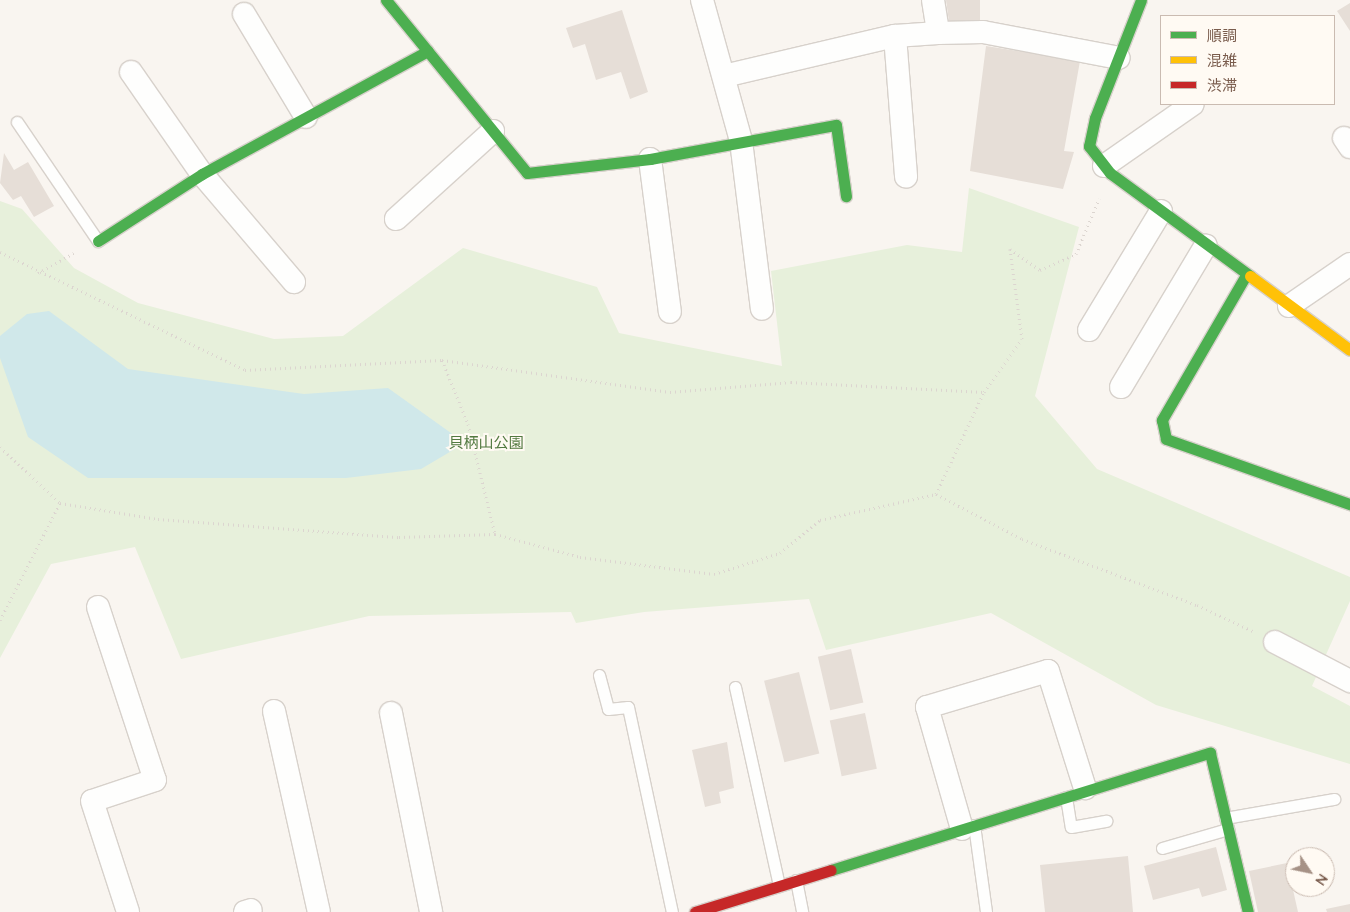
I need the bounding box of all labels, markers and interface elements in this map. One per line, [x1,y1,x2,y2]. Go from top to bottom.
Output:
legend [1160,15,1335,105]
text: 順調 [1207,26,1237,45]
text: 混雑 [1207,51,1237,70]
text: 渋滞 [1207,76,1237,95]
park label: 貝柄山公園 [449,434,523,452]
north arrow [1285,847,1335,897]
text: N [1311,871,1332,889]

